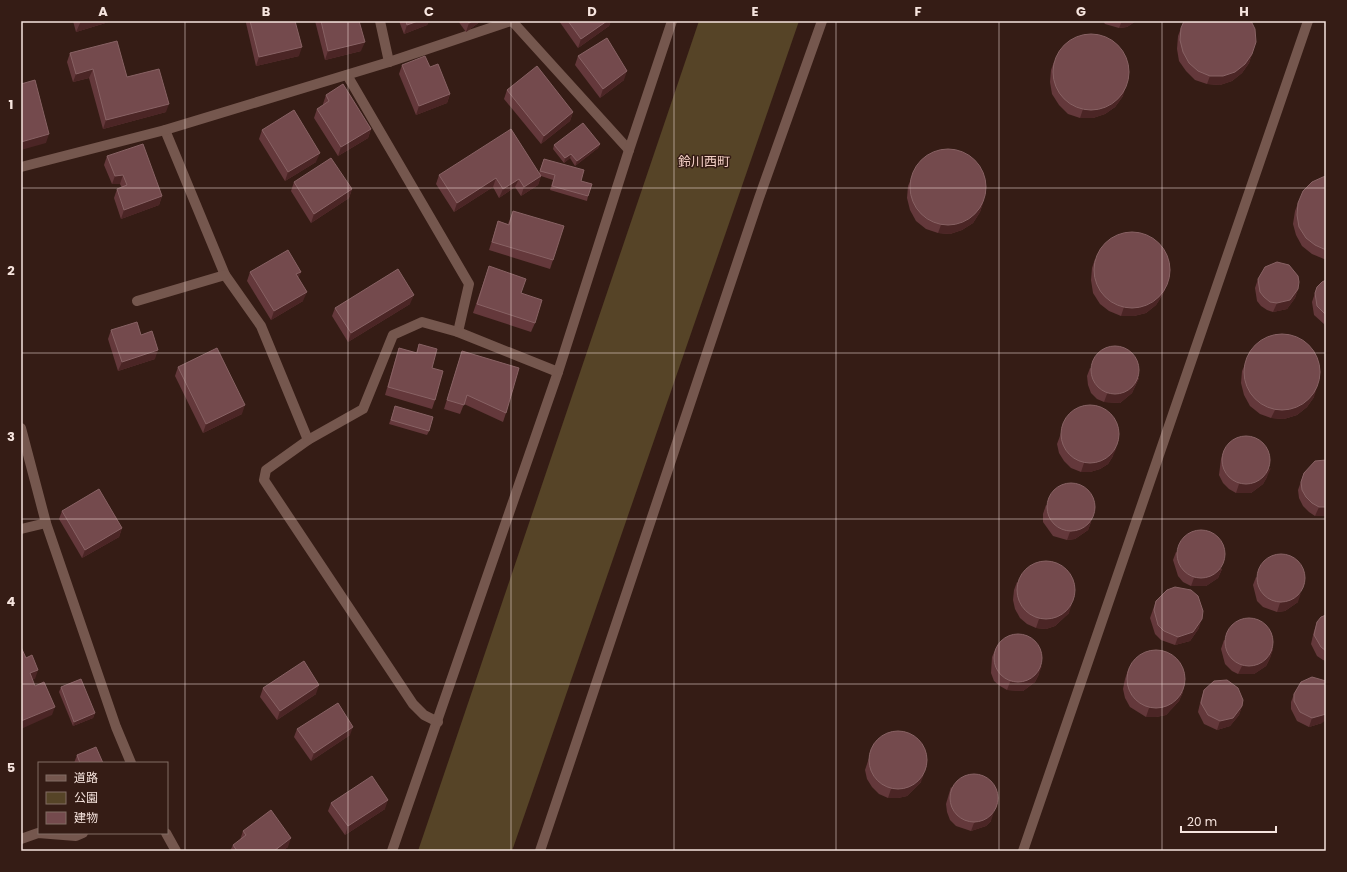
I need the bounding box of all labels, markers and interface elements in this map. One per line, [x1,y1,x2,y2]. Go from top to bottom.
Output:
text: A [98,2,108,21]
text: B [262,2,271,21]
text: C [424,2,434,21]
text: D [587,2,597,21]
text: E [751,2,759,21]
text: F [914,2,922,21]
text: G [1076,2,1086,21]
text: H [1239,2,1249,21]
text: 1 [9,95,13,114]
district label: 鈴川西町 [678,152,730,171]
text: 2 [7,261,15,280]
text: 3 [7,427,15,446]
text: 4 [7,592,16,611]
text: 5 [7,758,15,777]
legend [38,762,168,834]
text: 道路 [74,769,98,786]
text: 公園 [74,789,98,806]
scale bar [1181,808,1276,834]
text: 建物 [74,809,98,826]
text: 20 m [1187,813,1217,830]

